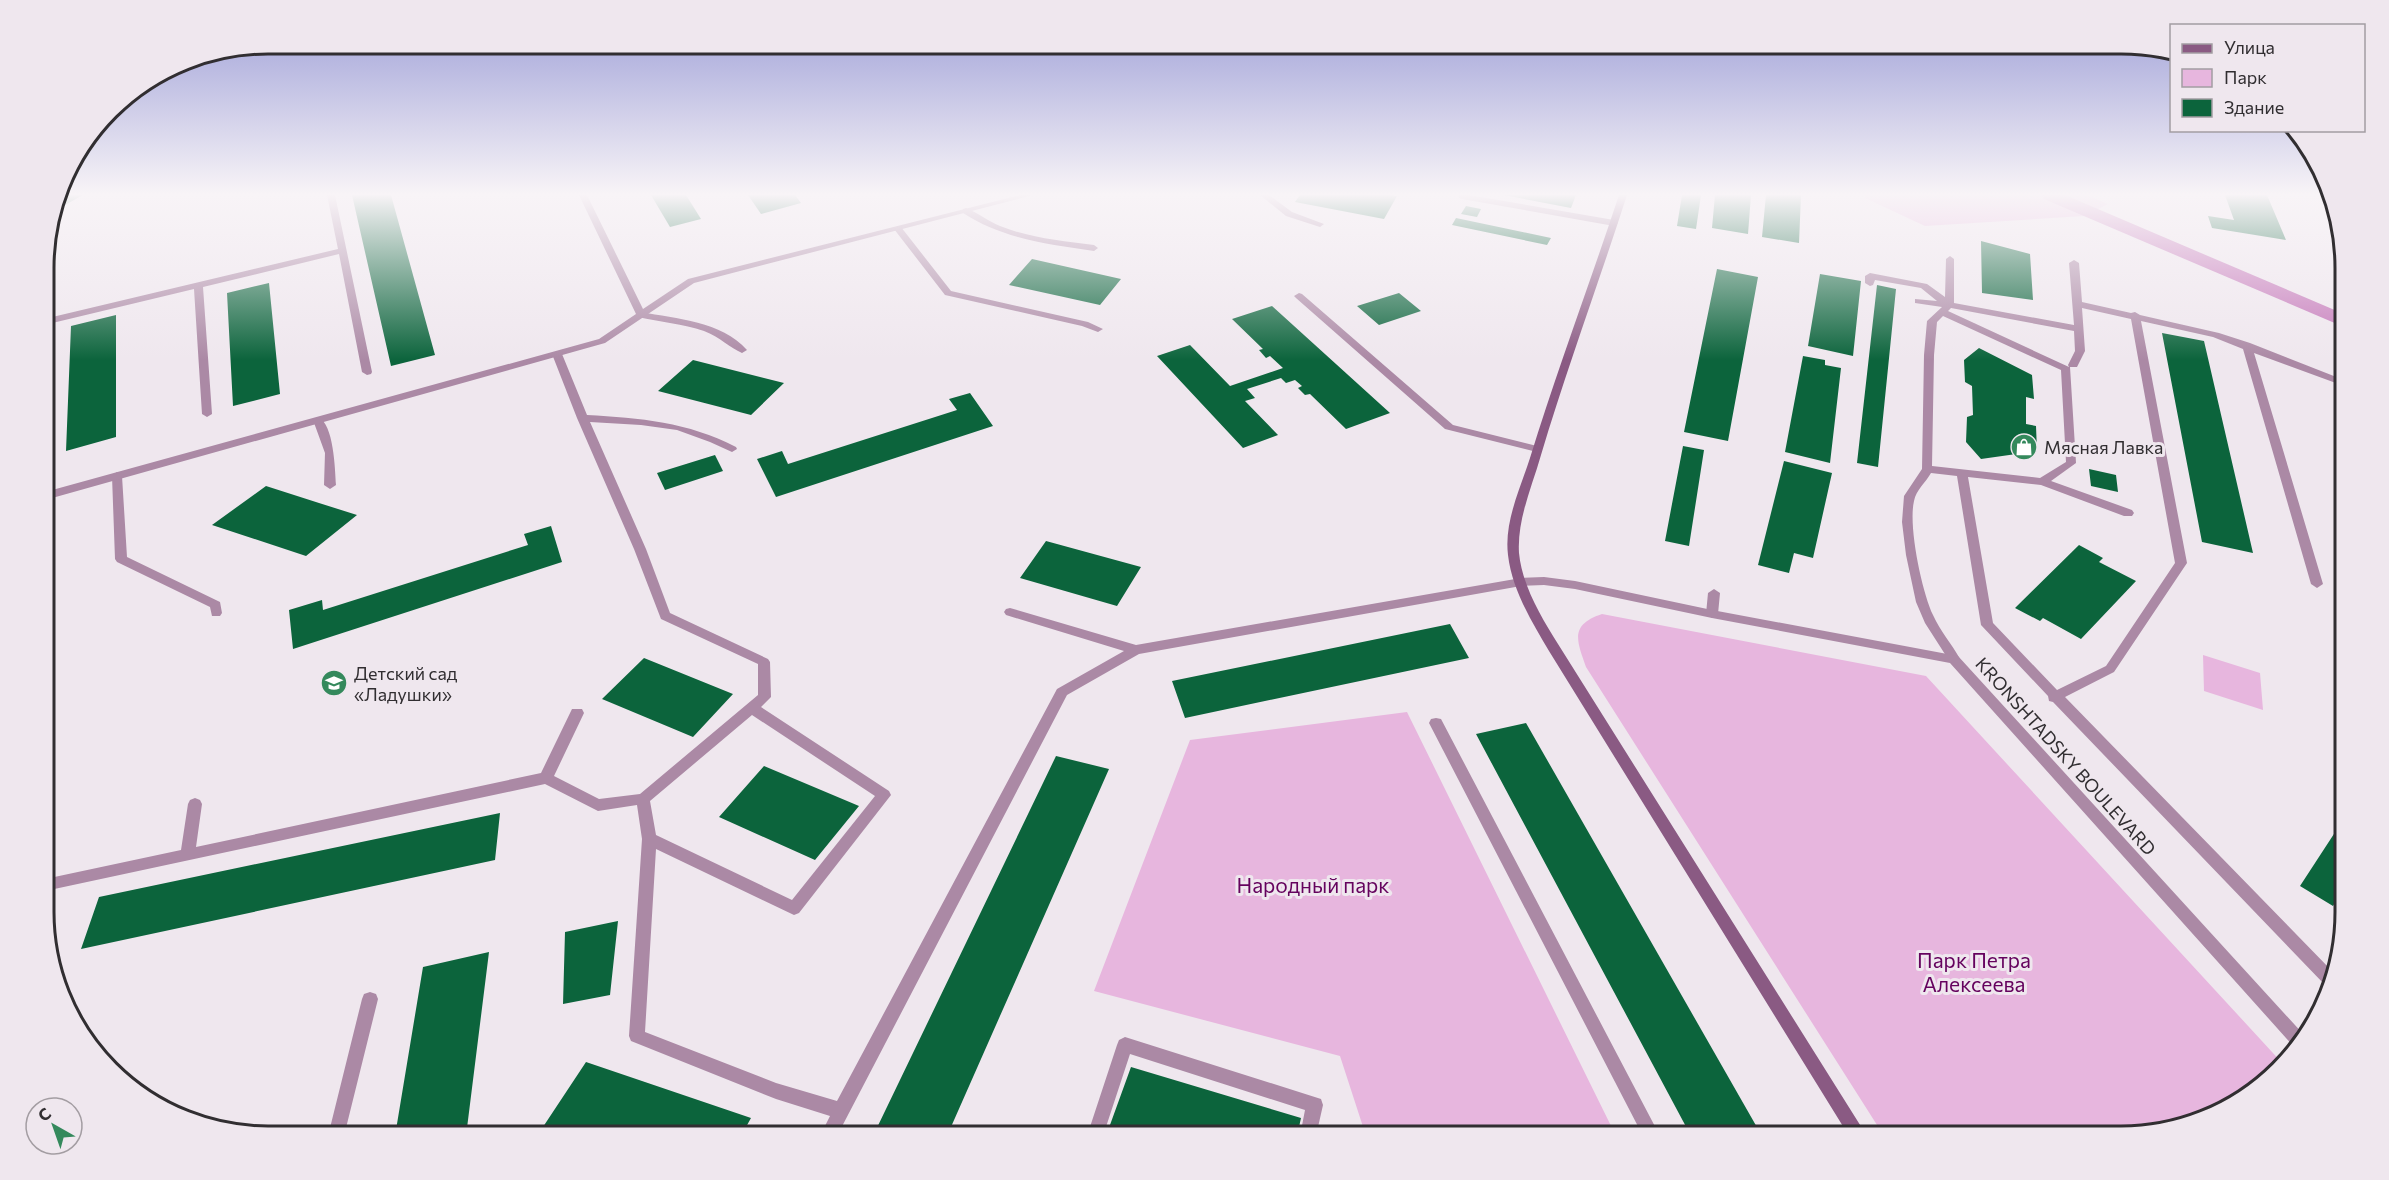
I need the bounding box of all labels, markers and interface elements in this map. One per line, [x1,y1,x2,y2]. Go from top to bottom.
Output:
legend [2170,24,2365,132]
text: Улица [2224,36,2275,58]
text: Парк [2224,66,2267,88]
text: Здание [2224,96,2284,118]
shop icon: Мясная Лавка [2009,432,2039,462]
place label: Мясная Лавка [2044,436,2163,458]
street label: KRONSHTADSKY BOULEVARD [1971,652,2161,860]
place label: Детский сад «Ладушки» [354,662,458,705]
school or university icon: Детский сад «Ладушки» [319,668,349,698]
park label: Народный парк [1236,872,1390,897]
park label: Парк Петра Алексеева [1917,947,2031,996]
north arrow [24,1096,84,1156]
text: С [34,1103,54,1125]

